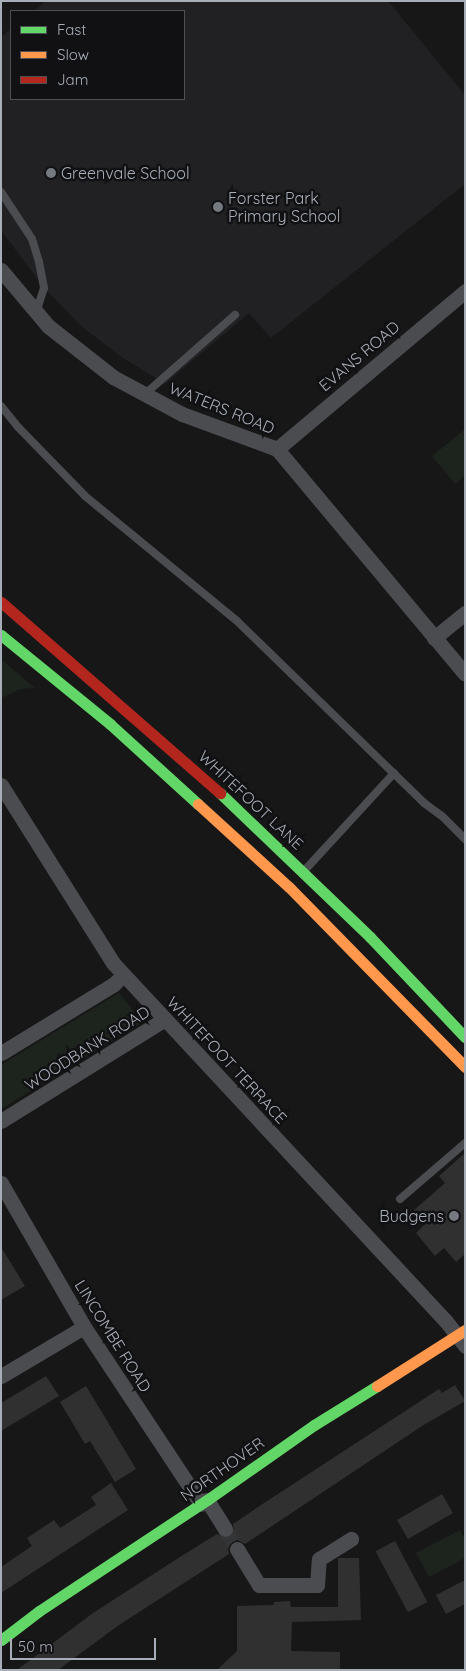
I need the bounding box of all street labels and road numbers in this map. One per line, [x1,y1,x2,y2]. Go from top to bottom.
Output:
street label: EVANS ROAD [315,317,403,395]
street label: WATERS ROAD [166,378,278,438]
street label: WHITEFOOT LANE [195,746,307,854]
street label: WHITEFOOT TERRACE [163,992,291,1128]
street label: WOODBANK ROAD [21,1002,153,1094]
street label: LINCOMBE ROAD [71,1276,155,1396]
street label: NORTHOVER [176,1433,268,1505]

